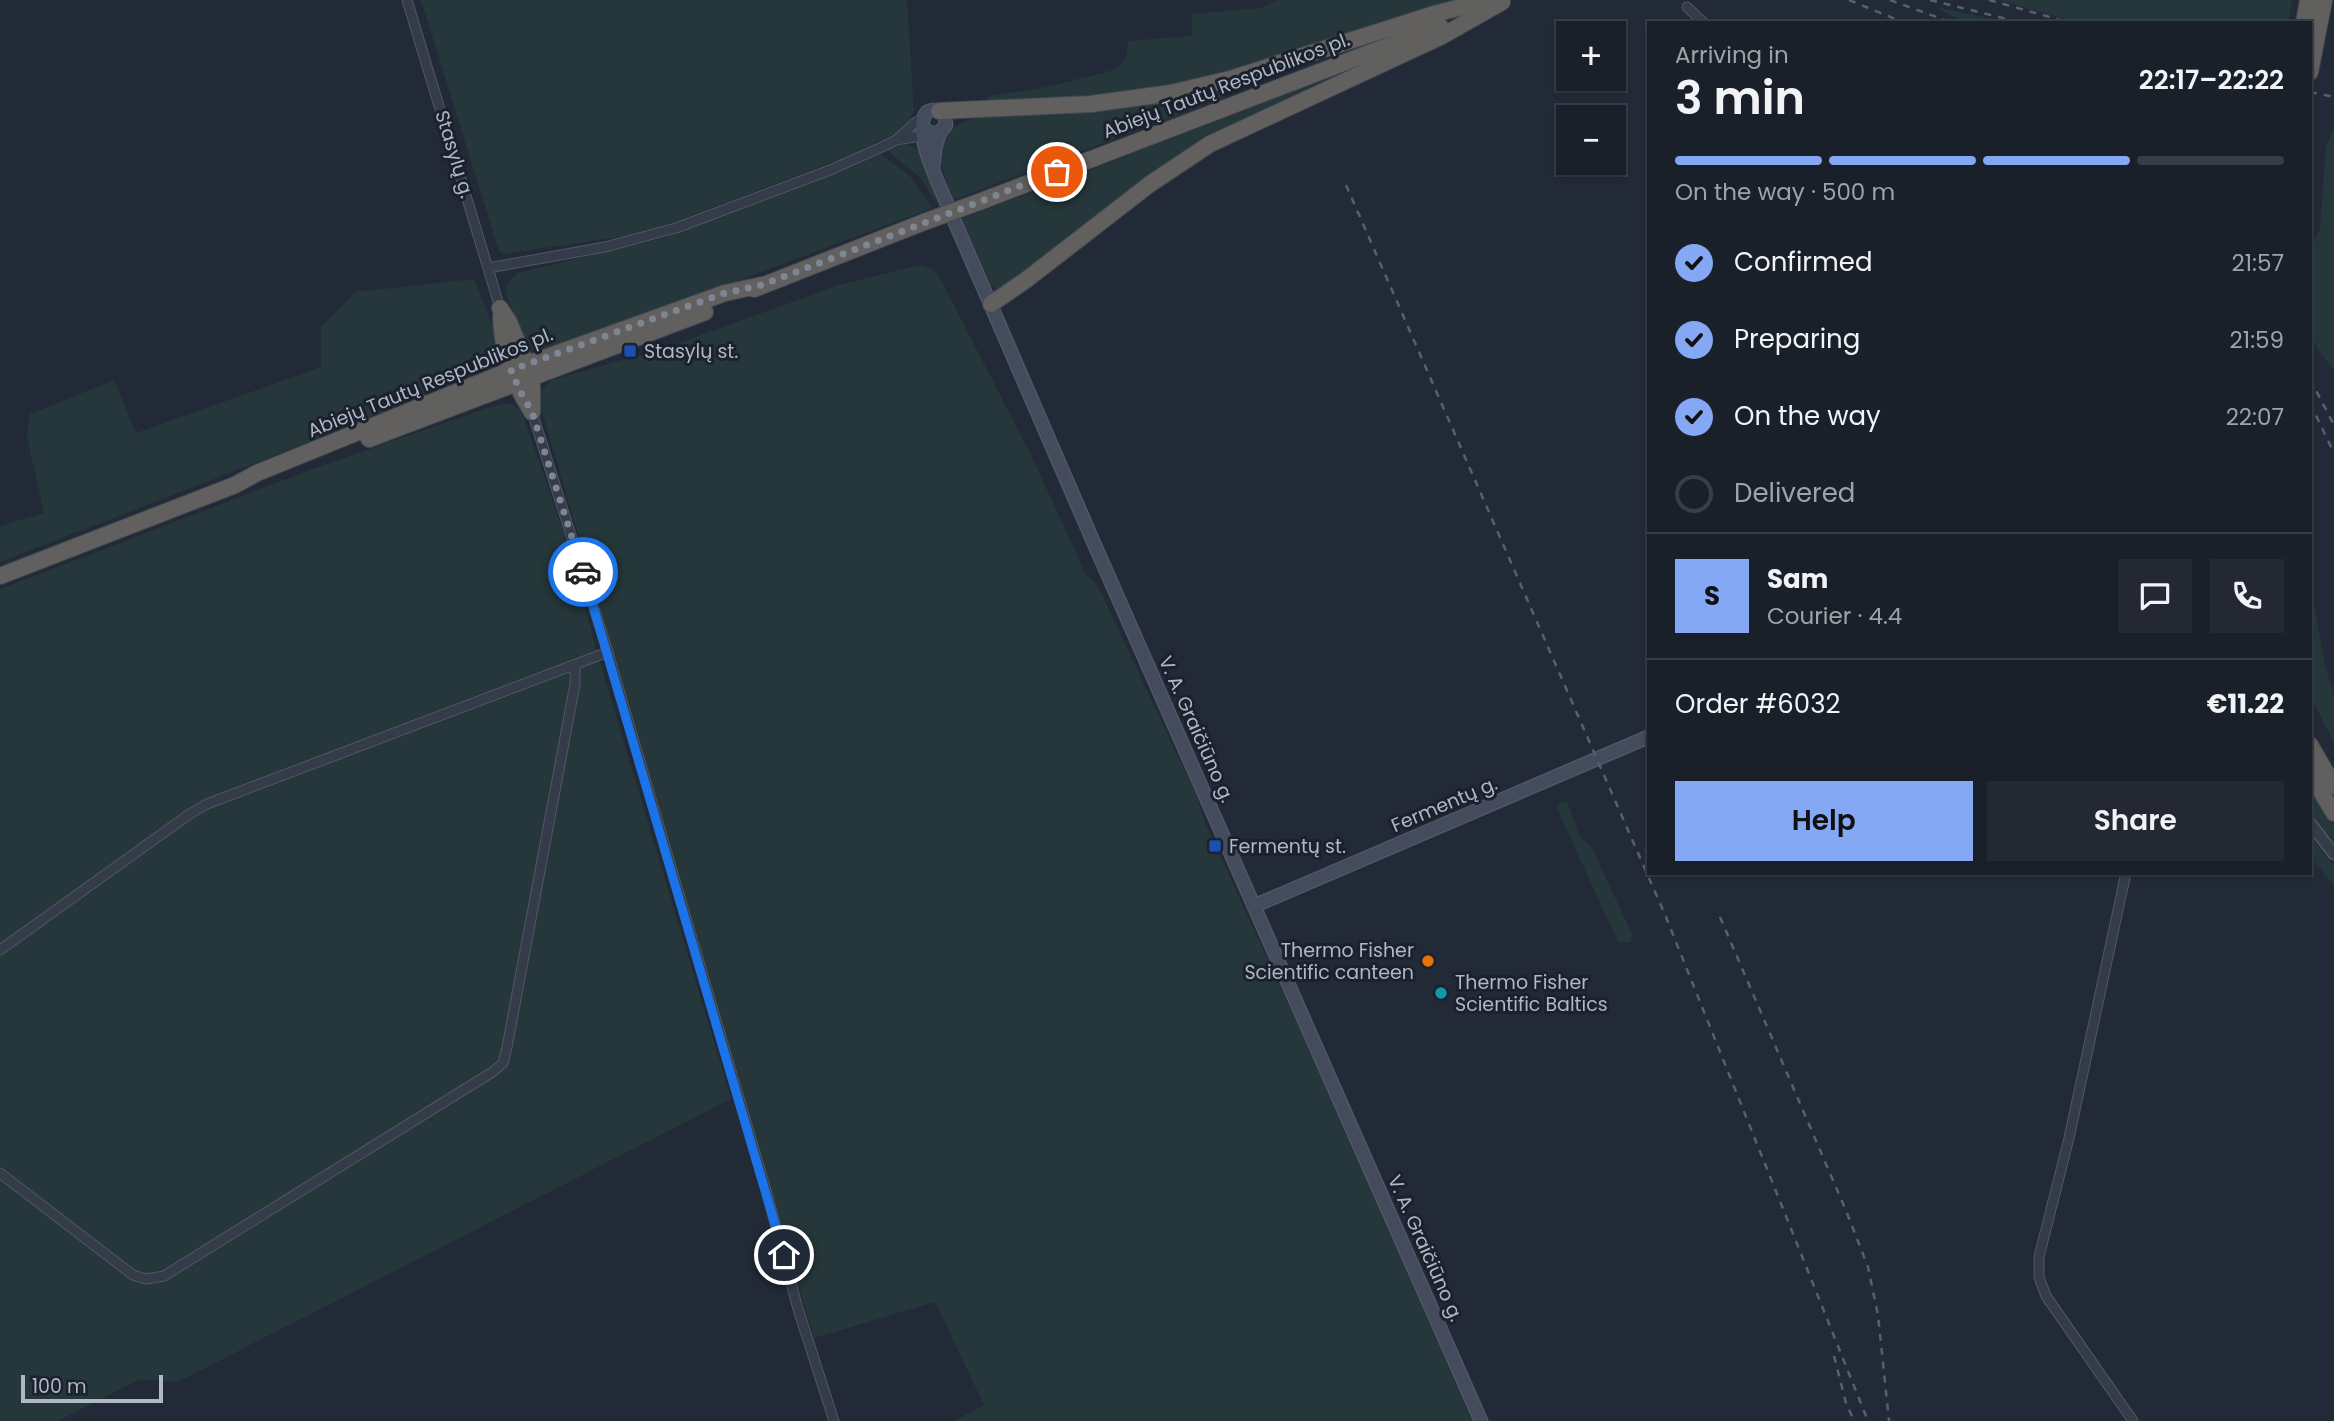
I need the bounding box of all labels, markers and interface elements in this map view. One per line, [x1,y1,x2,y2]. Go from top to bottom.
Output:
map controls [1556,21,1626,175]
button: + [1556,21,1626,91]
street label: Abiejų Tautų Respublikos pl. [1099,26,1353,145]
text: Arriving in [1675,39,1789,71]
text: 22:17–22:22 [2139,62,2284,98]
text: 3 min [1675,66,1805,130]
button: − [1556,105,1626,175]
street label: Stasylų g. [428,107,481,201]
pin [1027,142,1087,202]
icon: bag [1038,153,1076,191]
text: On the way · 500 m [1675,176,1895,208]
icon: check [1675,244,1713,282]
text: Confirmed [1734,244,1872,280]
text: 21:57 [2232,247,2284,279]
street label: Abiejų Tautų Respublikos pl. [303,321,557,444]
icon: check [1675,321,1713,359]
text: Preparing [1734,321,1860,357]
text: 21:59 [2230,324,2284,356]
place label: Stasylų st. [644,338,738,365]
marker: Stasylų st. [622,343,638,359]
icon: check [1675,398,1713,436]
text: On the way [1734,398,1881,434]
text: 22:07 [2226,401,2284,433]
text: Delivered [1734,475,1855,511]
courier [548,537,618,607]
icon: car [564,553,602,591]
button: chat [2118,559,2192,633]
button: phone [2210,559,2284,633]
text: Sam [1767,561,1828,597]
text: S [1704,578,1720,614]
text: Courier · 4.4 [1767,600,1902,632]
street label: V. A. Graičiūno g. [1152,652,1241,807]
text: Order #6032 [1675,686,1840,722]
text: €11.22 [2207,686,2284,722]
street label: Fermentų g. [1387,770,1501,839]
button: Help [1675,781,1973,861]
button: Share [1987,781,2284,861]
place label: Fermentų st. [1229,833,1346,860]
marker: Fermentų st. [1207,838,1223,854]
place label: Thermo Fisher Scientific canteen [1244,937,1414,986]
marker: Thermo Fisher Scientific canteen [1420,953,1436,969]
place label: Thermo Fisher Scientific Baltics [1455,969,1608,1018]
marker: Thermo Fisher Scientific Baltics [1433,985,1449,1001]
street label: V. A. Graičiūno g. [1381,1171,1470,1326]
pin [754,1225,814,1285]
icon: home [765,1236,803,1274]
scale bar [21,1372,163,1404]
text: 100 m [32,1373,87,1400]

